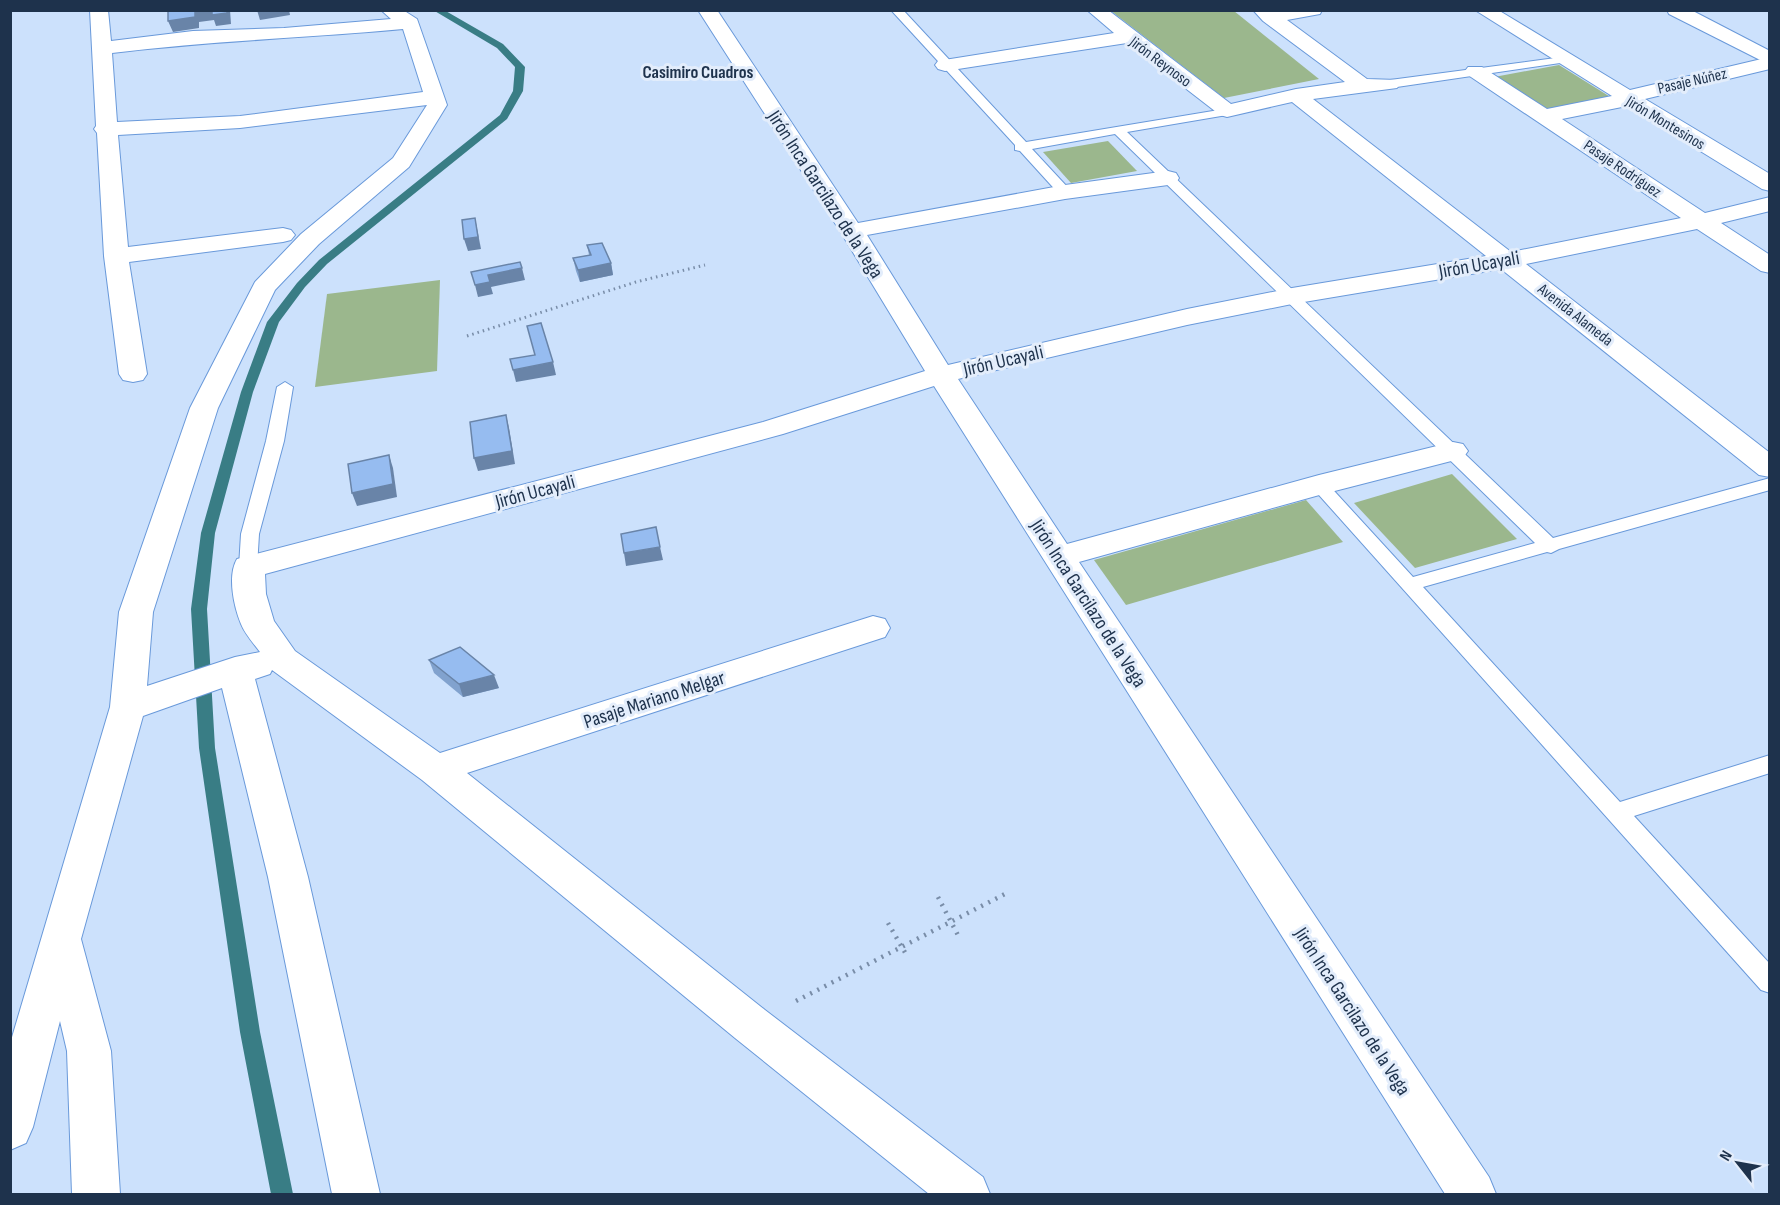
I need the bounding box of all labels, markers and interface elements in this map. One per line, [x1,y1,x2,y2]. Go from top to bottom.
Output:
street label: Jirón Reynoso [1125,32,1195,92]
district label: Casimiro Cuadros [643,62,754,83]
street label: Pasaje Núñez [1656,64,1729,99]
street label: Jirón Montesinos [1621,92,1708,154]
street label: Jirón Inca Garcilazo de la Vega [761,105,888,283]
street label: Pasaje Rodríguez [1580,136,1665,202]
street label: Jirón Ucayali [1436,246,1521,284]
street label: Avenida Alameda [1533,279,1616,350]
street label: Jirón Ucayali [960,340,1046,382]
street label: Jirón Ucayali [492,470,578,514]
street label: Jirón Inca Garcilazo de la Vega [1024,514,1151,692]
street label: Pasaje Mariano Melgar [581,666,728,734]
street label: Jirón Inca Garcilazo de la Vega [1288,922,1415,1100]
north arrow [1708,1133,1768,1193]
text: N [1716,1147,1737,1165]

